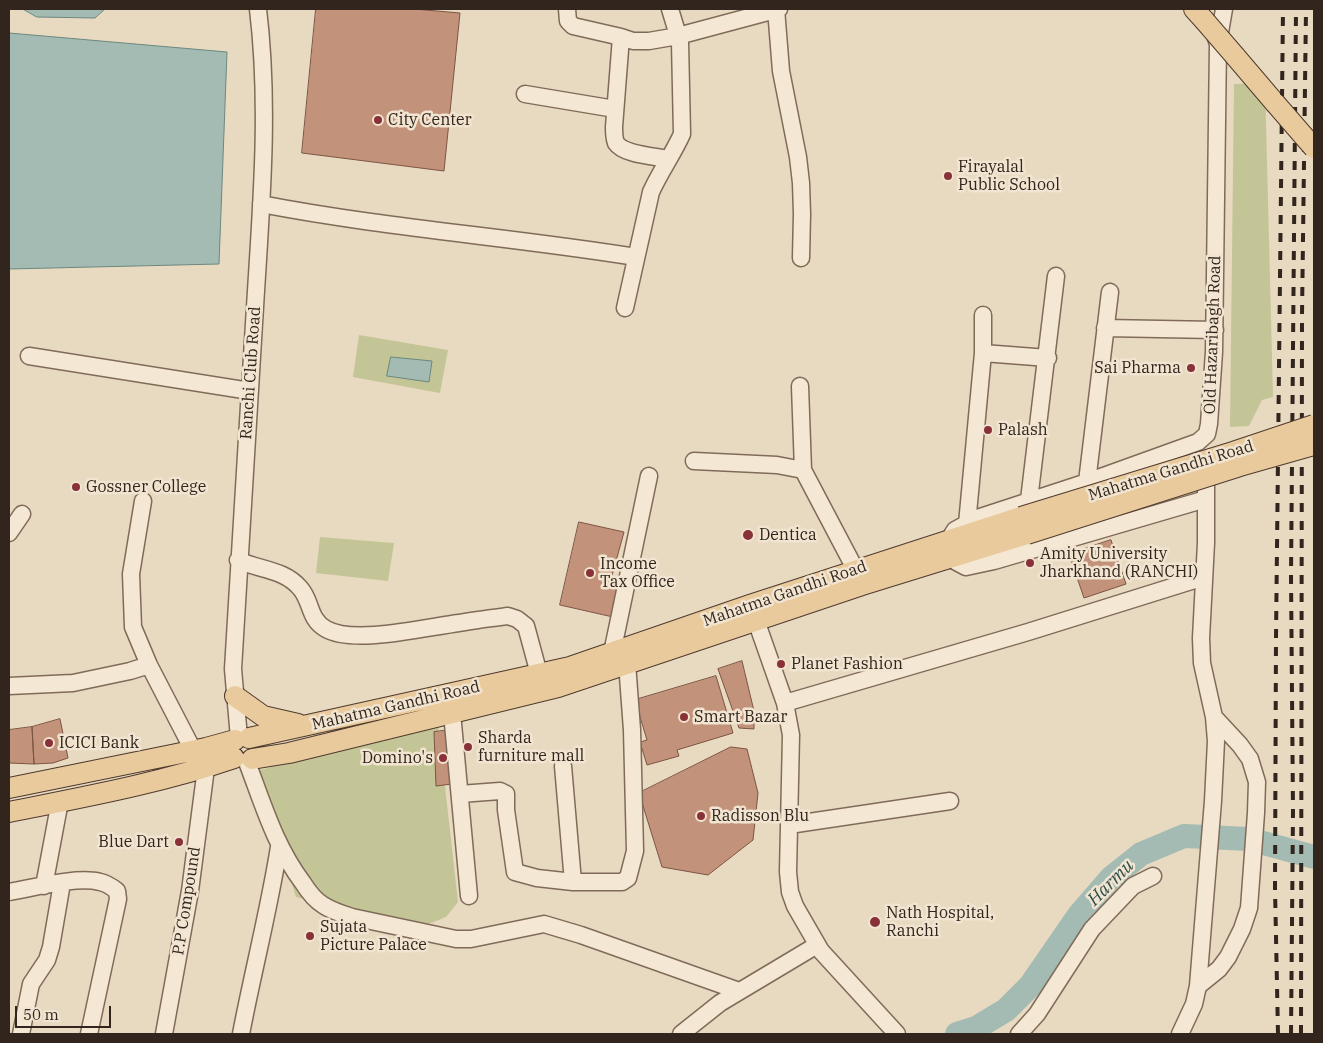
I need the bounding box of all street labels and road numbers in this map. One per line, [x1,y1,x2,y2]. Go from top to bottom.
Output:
street label: Old Hazaribagh Road [1201,255,1225,415]
street label: Ranchi Club Road [237,306,265,440]
street label: Mahatma Gandhi Road [1086,437,1256,505]
street label: Mahatma Gandhi Road [701,557,869,631]
street label: Mahatma Gandhi Road [310,677,482,735]
street label: P.P Compound [169,846,205,956]

